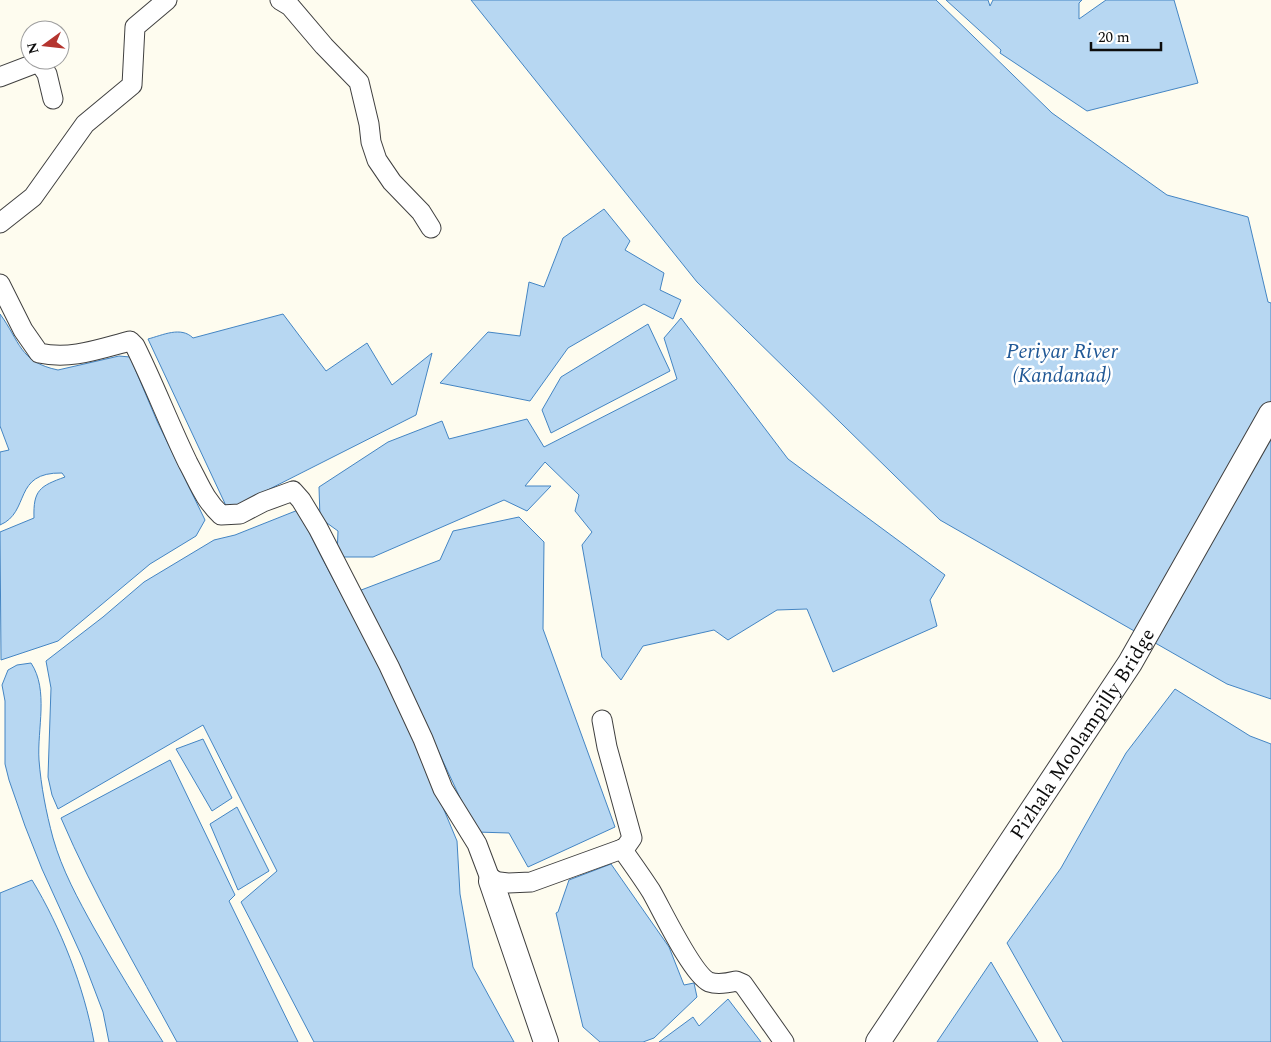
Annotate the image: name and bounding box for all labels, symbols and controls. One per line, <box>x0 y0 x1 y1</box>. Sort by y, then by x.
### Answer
north arrow <box>20 20 70 70</box>
scale bar <box>1091 20 1161 52</box>
text: 20 m <box>1098 26 1130 49</box>
text: N <box>21 40 45 56</box>
water label: Periyar River (Kandanad) <box>1006 336 1119 392</box>
street label: Pizhala Moolampilly Bridge <box>1003 623 1163 846</box>

